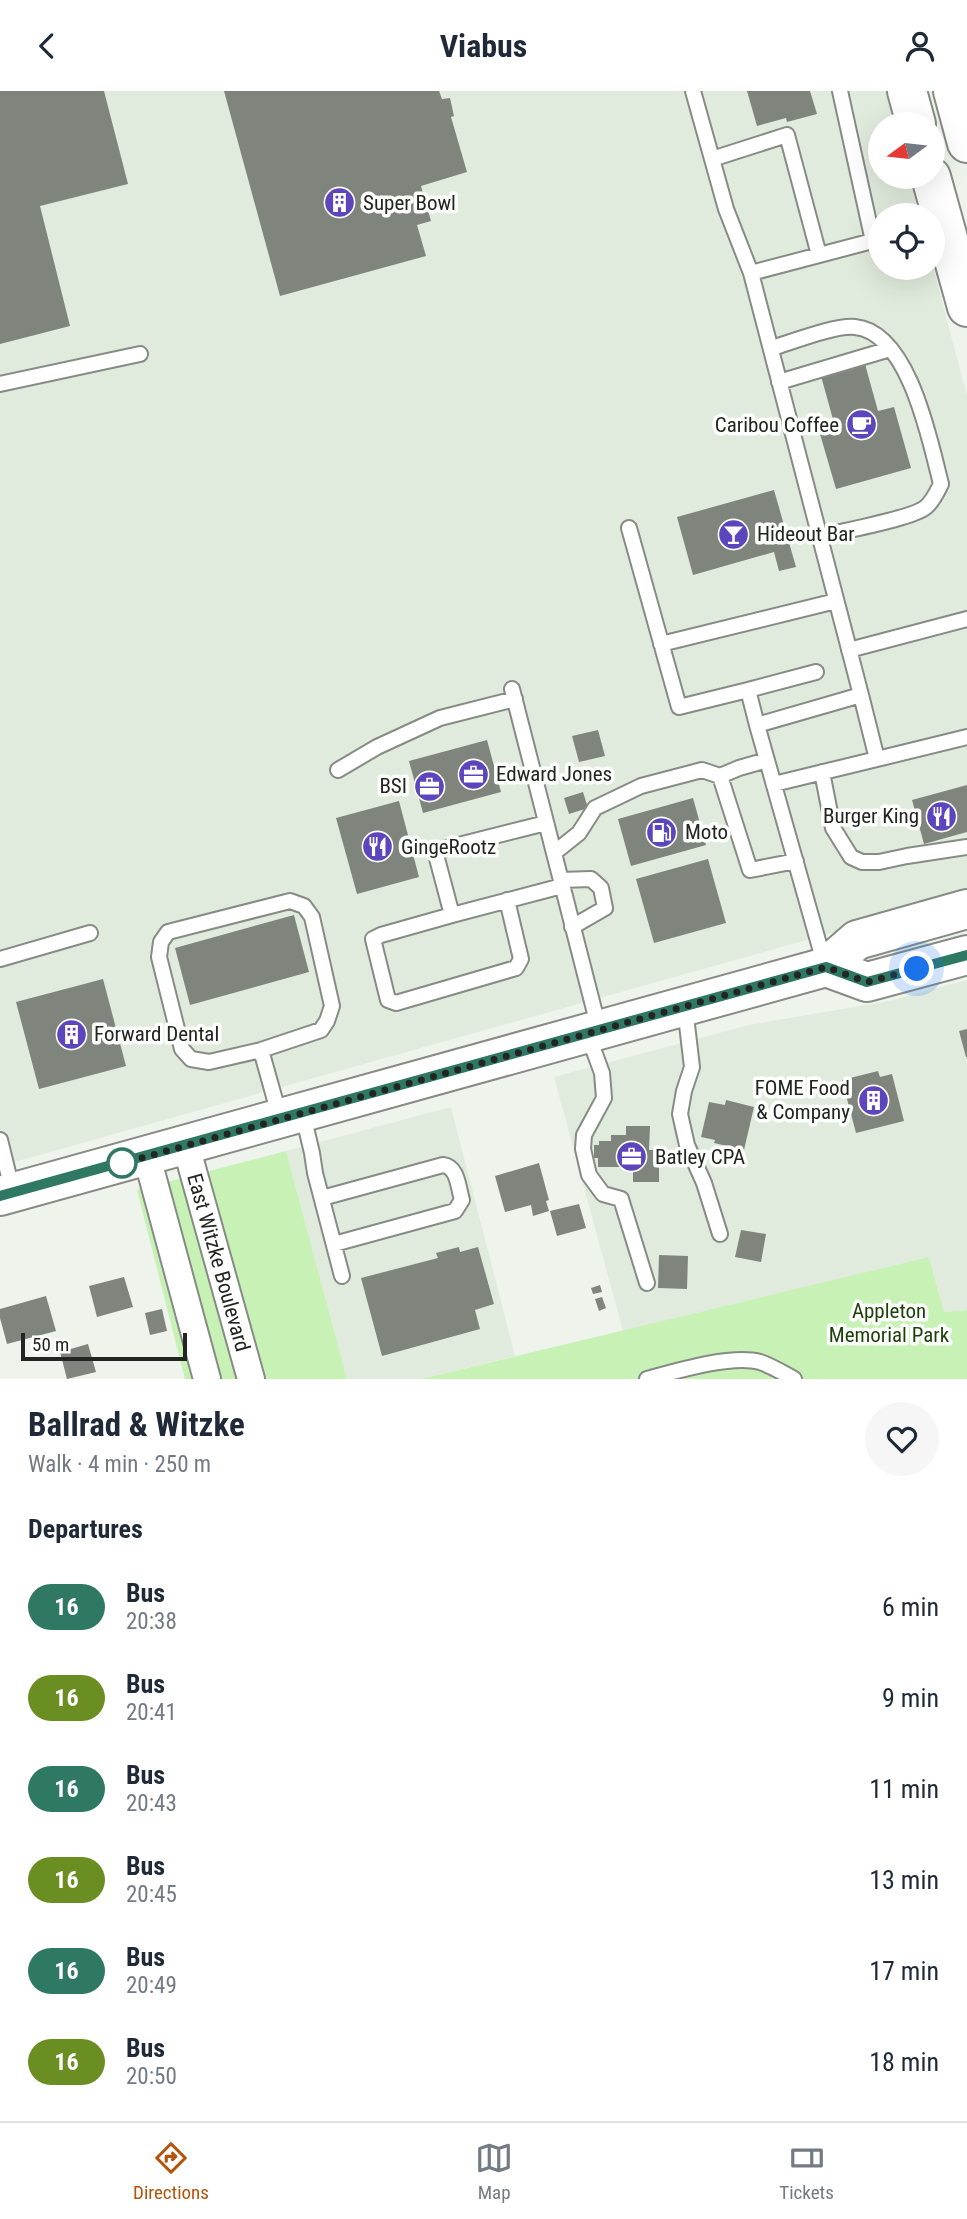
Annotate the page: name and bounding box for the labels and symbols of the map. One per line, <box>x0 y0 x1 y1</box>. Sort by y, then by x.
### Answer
north arrow <box>868 112 945 189</box>
building icon: Super Bowl <box>323 186 357 220</box>
place label: Super Bowl <box>363 191 456 215</box>
cafe icon: Caribou Coffee <box>845 408 879 442</box>
place label: Caribou Coffee <box>715 413 839 437</box>
bar icon: Hideout Bar <box>717 517 751 551</box>
place label: Hideout Bar <box>757 522 855 546</box>
office icon: Edward Jones <box>456 757 490 791</box>
place label: Edward Jones <box>496 762 612 786</box>
office icon: BSI <box>413 769 447 803</box>
place label: BSI <box>379 774 407 798</box>
restaurant icon: Burger King <box>925 799 959 833</box>
place label: Burger King <box>823 804 919 828</box>
fuel station icon: Moto <box>645 815 679 849</box>
place label: Moto <box>685 820 728 844</box>
restaurant icon: GingeRootz <box>361 830 395 864</box>
place label: GingeRootz <box>401 835 496 859</box>
your location <box>899 951 934 986</box>
building icon: Forward Dental <box>54 1017 88 1051</box>
place label: Forward Dental <box>94 1022 219 1046</box>
place label: FOME Food & Company <box>755 1076 850 1124</box>
building icon: FOME Food & Company <box>856 1083 890 1117</box>
office icon: Batley CPA <box>615 1140 649 1174</box>
place label: Batley CPA <box>655 1145 745 1169</box>
unlabelled marker <box>107 1148 137 1178</box>
street label: East Witzke Boulevard <box>182 1171 255 1354</box>
park label: Appleton Memorial Park <box>829 1299 950 1347</box>
scale bar <box>21 1330 187 1362</box>

